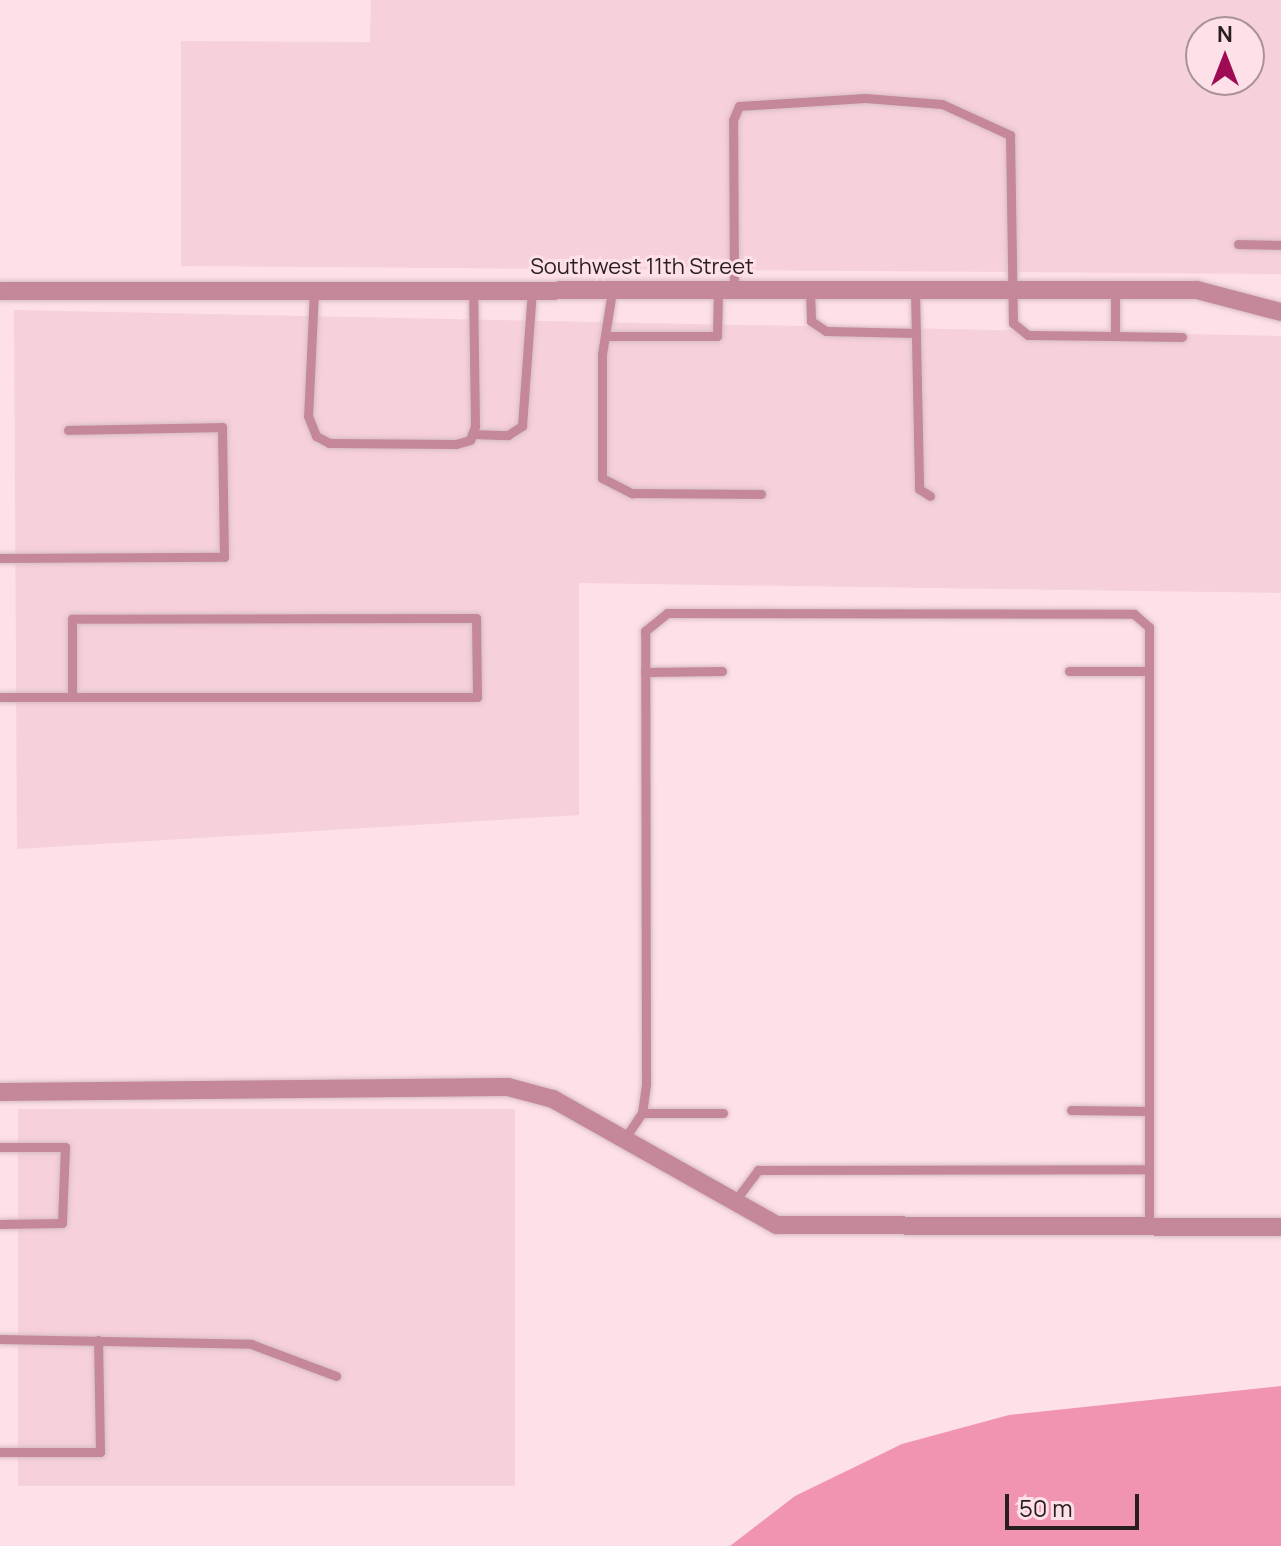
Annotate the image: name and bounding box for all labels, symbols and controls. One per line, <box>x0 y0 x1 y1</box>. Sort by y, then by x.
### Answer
north arrow <box>1185 16 1265 96</box>
text: N <box>1217 19 1233 49</box>
street label: Southwest 11th Street <box>530 254 754 280</box>
scale bar <box>1009 1478 1143 1528</box>
text: 50 m <box>1019 1491 1073 1524</box>

